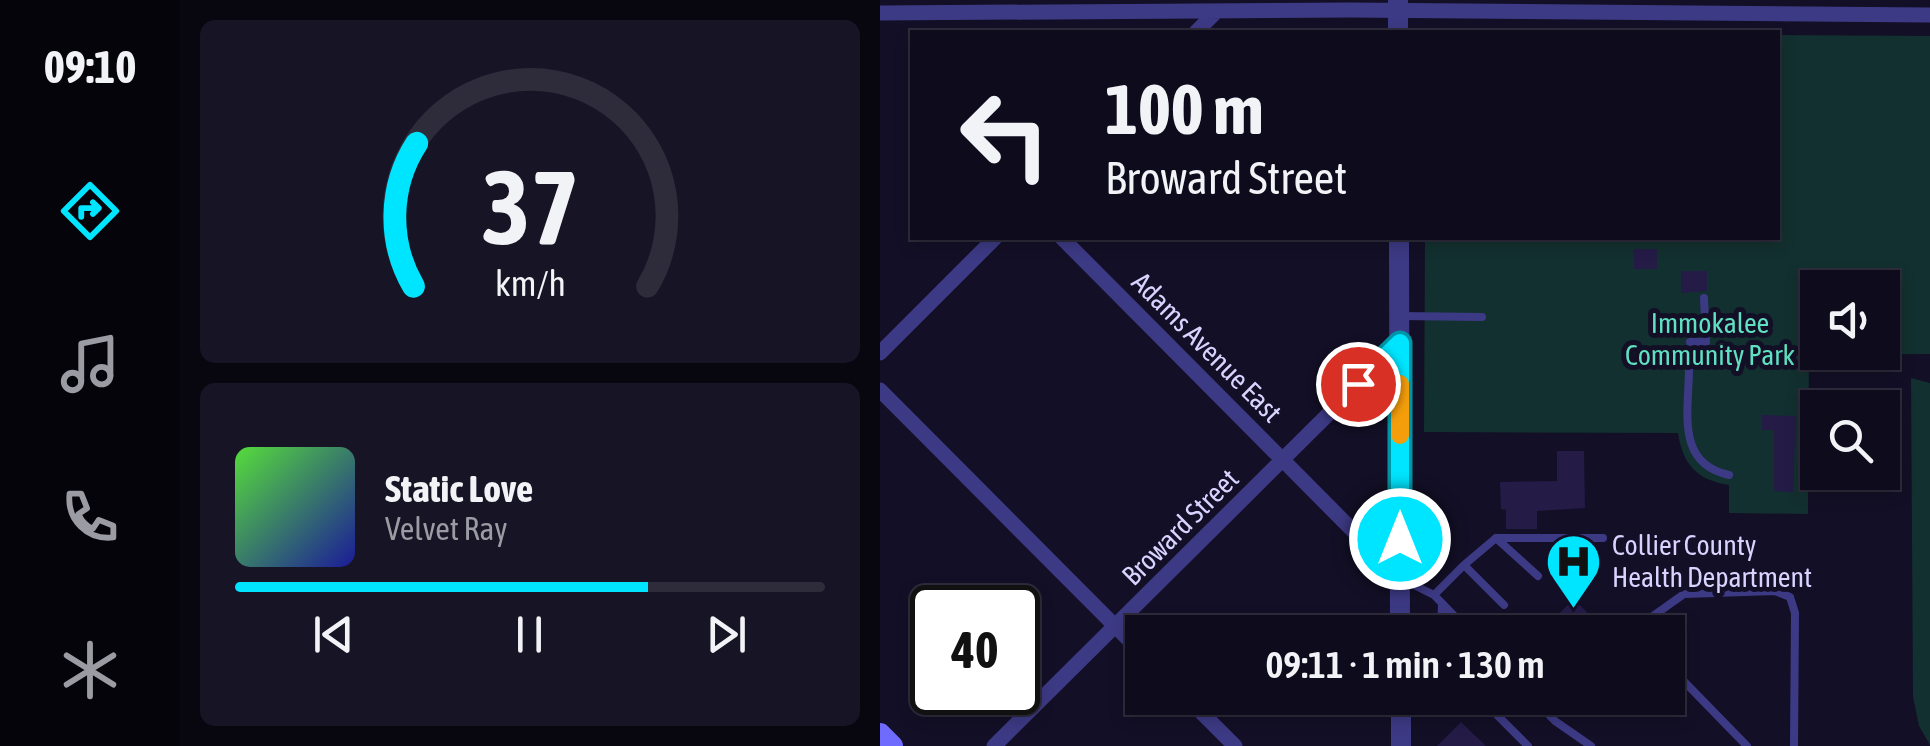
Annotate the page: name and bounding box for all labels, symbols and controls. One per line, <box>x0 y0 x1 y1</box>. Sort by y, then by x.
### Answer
text: 09:10 <box>44 41 136 93</box>
text: 100 m <box>1105 69 1264 149</box>
icon: left <box>940 70 1070 200</box>
text: 37 <box>481 147 579 266</box>
text: Broward Street <box>1105 152 1347 204</box>
icon: directions <box>55 176 125 246</box>
text: km/h <box>495 263 565 304</box>
street label: Adams Avenue East <box>1126 266 1288 428</box>
map controls <box>1800 270 1900 490</box>
button: sound <box>1800 270 1900 370</box>
park label: Immokalee Community Park <box>1625 307 1795 371</box>
icon: music <box>55 329 125 399</box>
pin <box>1316 342 1401 427</box>
icon: arrive <box>1331 357 1386 412</box>
button: search <box>1800 390 1900 490</box>
street label: Broward Street <box>1115 462 1245 592</box>
text: Static Love <box>385 467 533 510</box>
icon: phone <box>55 482 125 552</box>
position arrow <box>1348 487 1452 591</box>
text: Velvet Ray <box>385 510 507 547</box>
place label: Collier County Health Department <box>1612 529 1812 593</box>
hospital icon: Collier County Health Department <box>1543 531 1603 610</box>
speed limit sign: 40 <box>910 585 1040 715</box>
icon: previous <box>306 607 361 662</box>
icon: pause <box>502 607 557 662</box>
icon: next <box>699 607 754 662</box>
icon: climate <box>55 635 125 705</box>
text: 09:11 · 1 min · 130 m <box>1265 643 1545 686</box>

